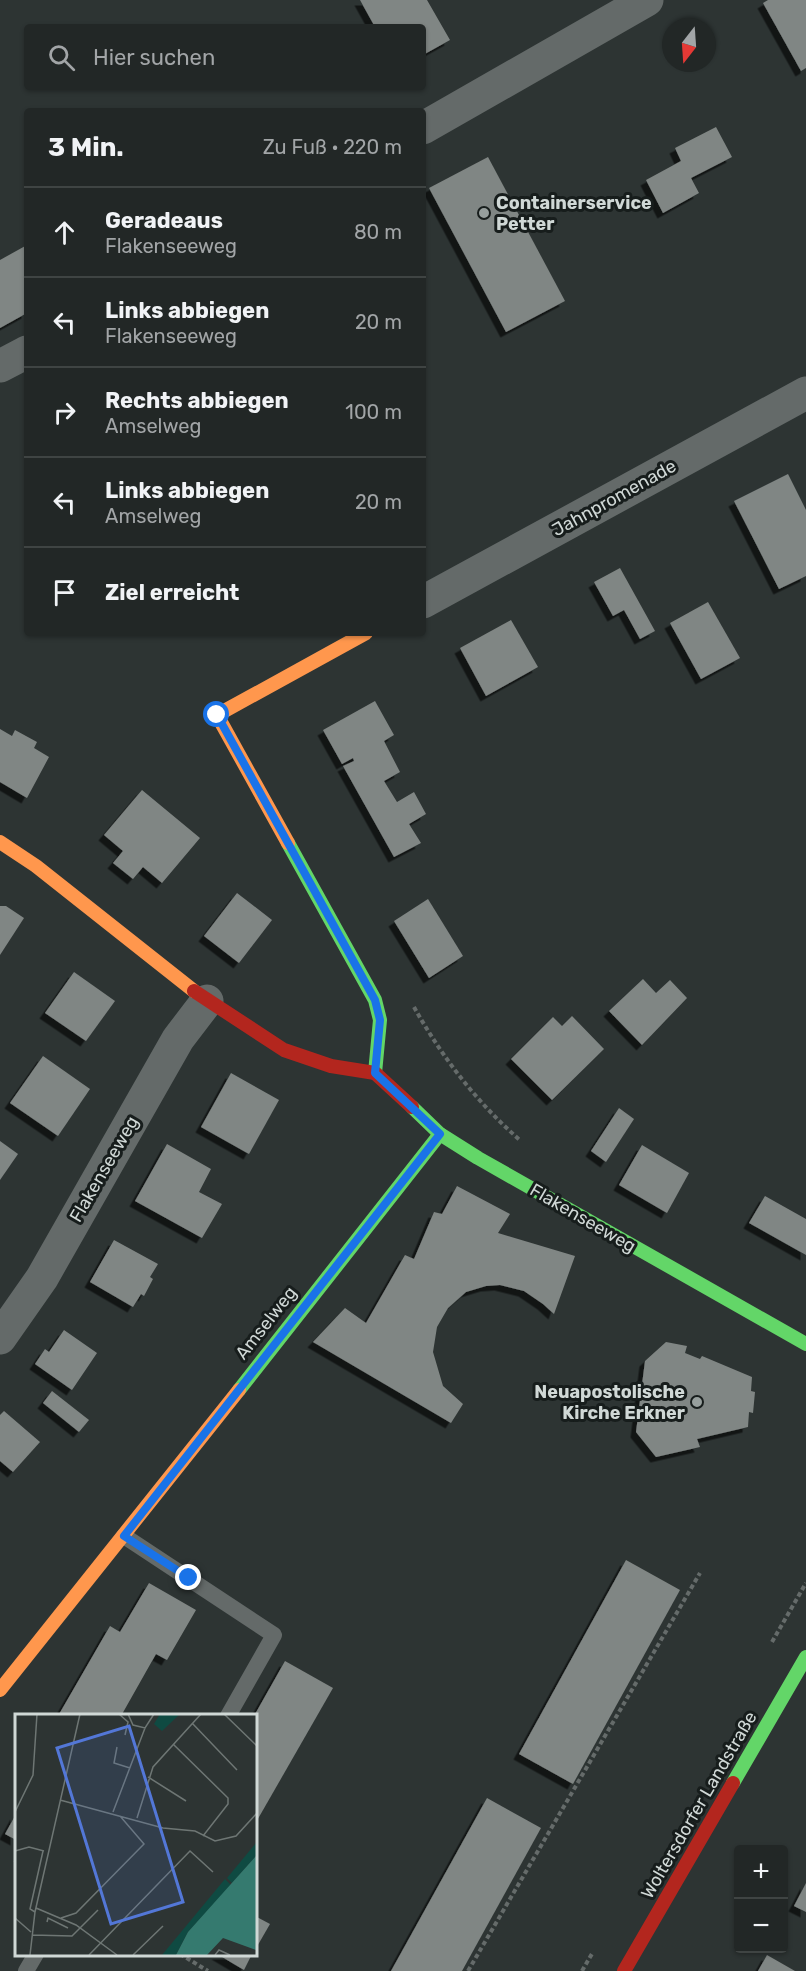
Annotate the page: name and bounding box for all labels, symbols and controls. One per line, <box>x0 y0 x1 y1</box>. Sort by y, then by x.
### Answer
north arrow <box>662 18 716 72</box>
search box <box>24 24 426 90</box>
icon: search <box>45 41 78 74</box>
text: Hier suchen <box>93 44 215 71</box>
text: 3 Min. <box>48 132 124 163</box>
text: Zu Fuß · 220 m <box>263 135 402 159</box>
place label: Containerservice Petter <box>496 192 652 235</box>
marker: Containerservice Petter <box>477 206 491 220</box>
text: Geradeaus <box>105 207 223 234</box>
icon: ahead <box>48 216 81 249</box>
text: 80 m <box>354 220 402 244</box>
text: Flakenseeweg <box>105 234 237 258</box>
text: Links abbiegen <box>105 297 269 324</box>
icon: left <box>48 306 81 339</box>
text: 20 m <box>355 310 402 334</box>
text: Flakenseeweg <box>105 324 237 348</box>
text: Rechts abbiegen <box>105 387 289 414</box>
icon: right <box>48 396 81 429</box>
text: 100 m <box>345 400 402 424</box>
text: Amselweg <box>105 414 201 438</box>
street label: Jahnpromenade <box>548 455 680 541</box>
text: Links abbiegen <box>105 477 269 504</box>
icon: left <box>48 486 81 519</box>
text: 20 m <box>355 490 402 514</box>
text: Amselweg <box>105 504 201 528</box>
icon: arrive <box>48 576 81 609</box>
text: Ziel erreicht <box>105 579 239 606</box>
route start <box>203 701 229 727</box>
street label: Flakenseeweg <box>65 1112 143 1226</box>
street label: Flakenseeweg <box>526 1179 640 1257</box>
street label: Amselweg <box>231 1282 301 1364</box>
place label: Neuapostolische Kirche Erkner <box>534 1381 685 1424</box>
marker: Neuapostolische Kirche Erkner <box>690 1395 704 1409</box>
route end <box>175 1564 201 1590</box>
street label: Woltersdorfer Landstraße <box>636 1707 762 1903</box>
inset map <box>15 1714 256 1956</box>
map controls <box>734 1845 788 1953</box>
button: + <box>734 1845 788 1899</box>
button: − <box>734 1899 788 1953</box>

